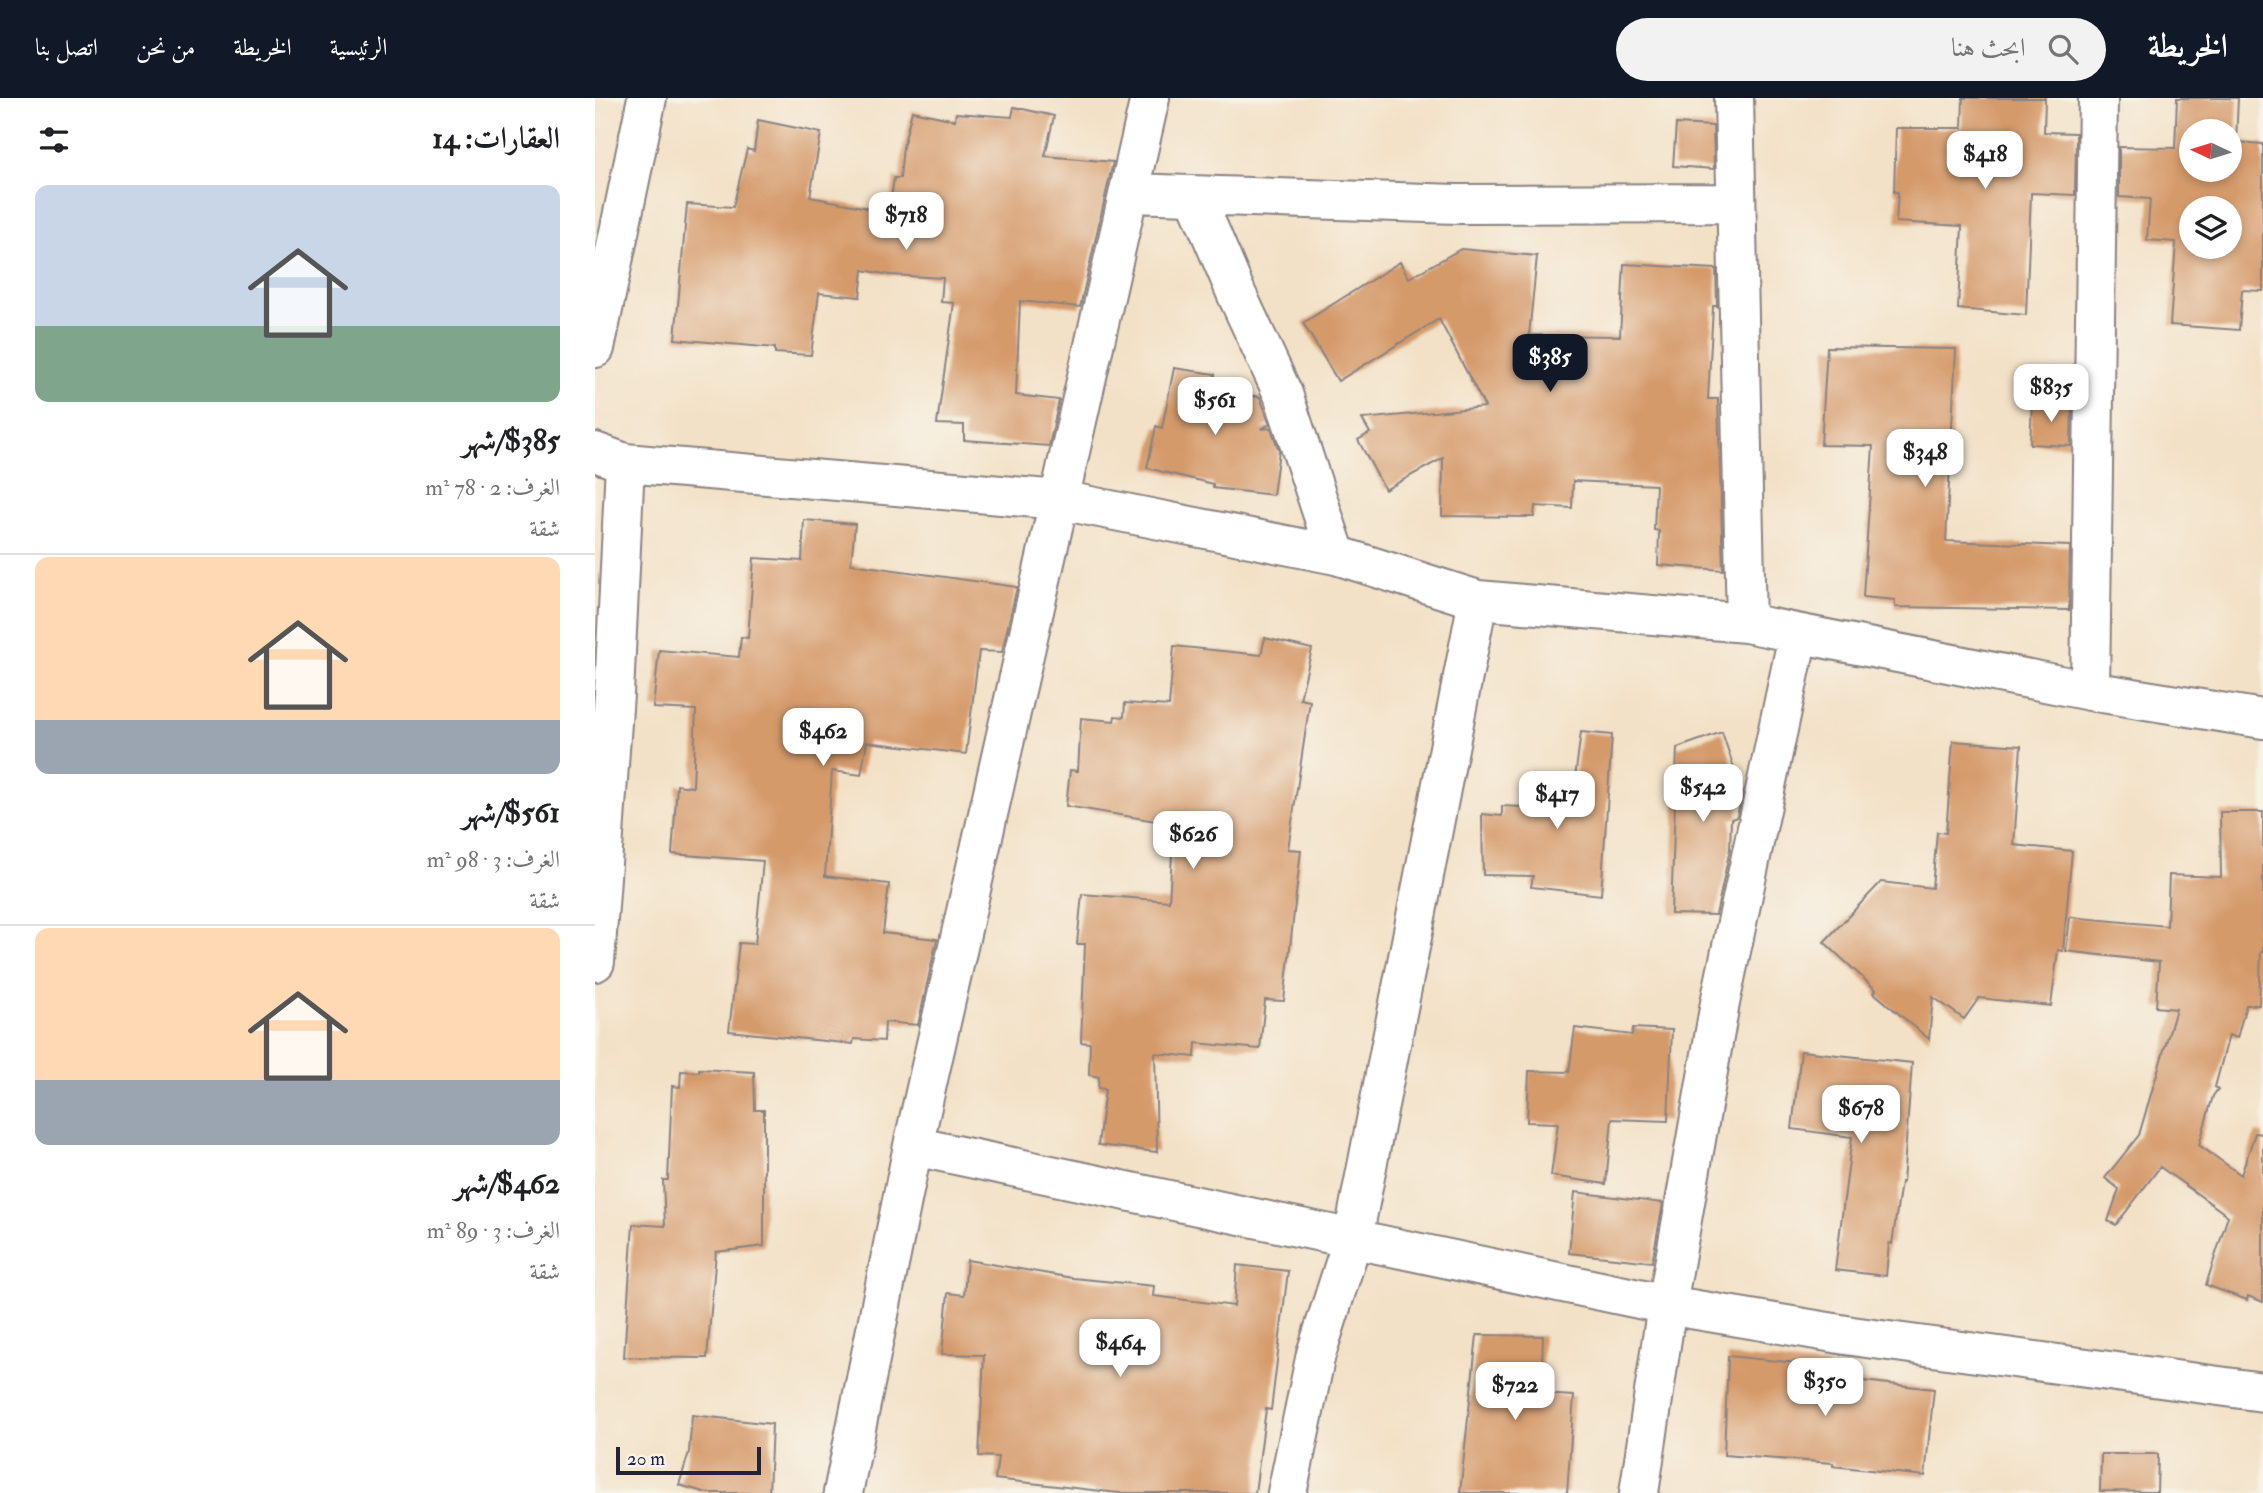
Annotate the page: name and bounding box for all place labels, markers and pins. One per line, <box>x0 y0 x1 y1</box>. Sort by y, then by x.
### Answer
pin: $418 <box>1944 132 2026 191</box>
pin: $718 <box>865 192 947 252</box>
pin: $385 <box>1509 334 1591 394</box>
pin: $835 <box>2010 364 2092 424</box>
pin: $561 <box>1174 378 1256 437</box>
pin: $348 <box>1884 430 1966 489</box>
pin: $462 <box>782 708 864 768</box>
pin: $542 <box>1662 764 1744 824</box>
pin: $417 <box>1516 772 1598 831</box>
pin: $626 <box>1152 812 1234 871</box>
pin: $678 <box>1820 1086 1902 1145</box>
pin: $464 <box>1079 1320 1161 1379</box>
pin: $350 <box>1784 1358 1866 1418</box>
pin: $722 <box>1474 1362 1556 1422</box>

